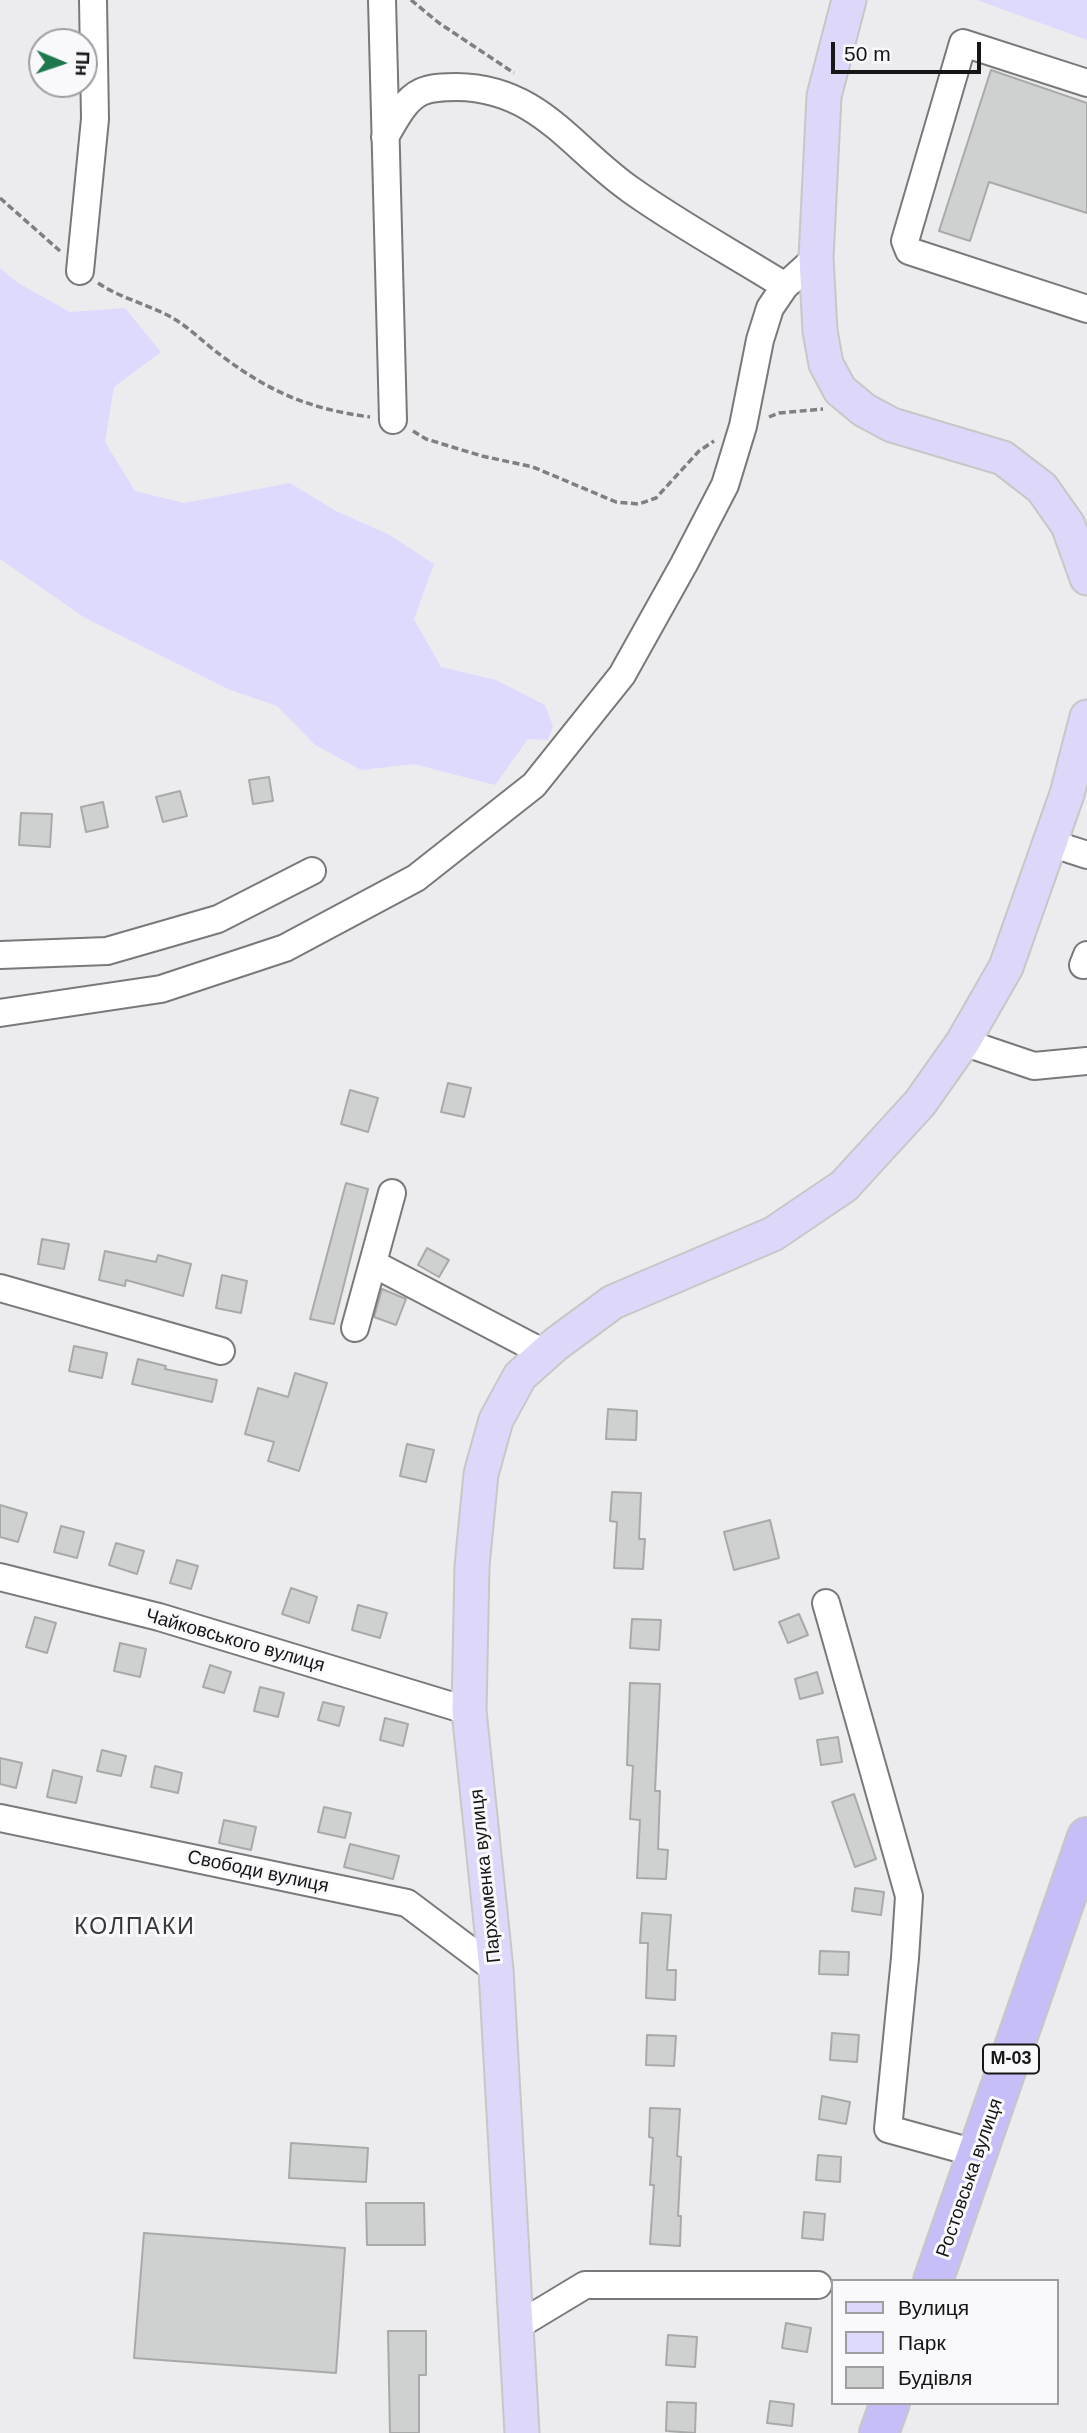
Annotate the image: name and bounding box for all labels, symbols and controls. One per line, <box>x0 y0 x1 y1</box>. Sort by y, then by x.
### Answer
north arrow <box>28 28 98 98</box>
scale bar <box>835 28 986 72</box>
text: 50 m <box>844 42 891 65</box>
text: Пн <box>72 51 93 77</box>
street label: Чайковського вулиця <box>143 1605 327 1677</box>
street label: Пархоменка вулиця <box>466 1788 506 1964</box>
street label: Свободи вулиця <box>185 1846 331 1898</box>
district label: КОЛПАКИ <box>75 1914 195 1942</box>
road number: М-03 <box>983 2045 1039 2074</box>
street label: Ростовська вулиця <box>932 2096 1008 2260</box>
legend <box>832 2279 1059 2405</box>
text: Вулиця <box>898 2296 969 2319</box>
text: Парк <box>898 2331 946 2354</box>
text: Будівля <box>898 2366 972 2389</box>

